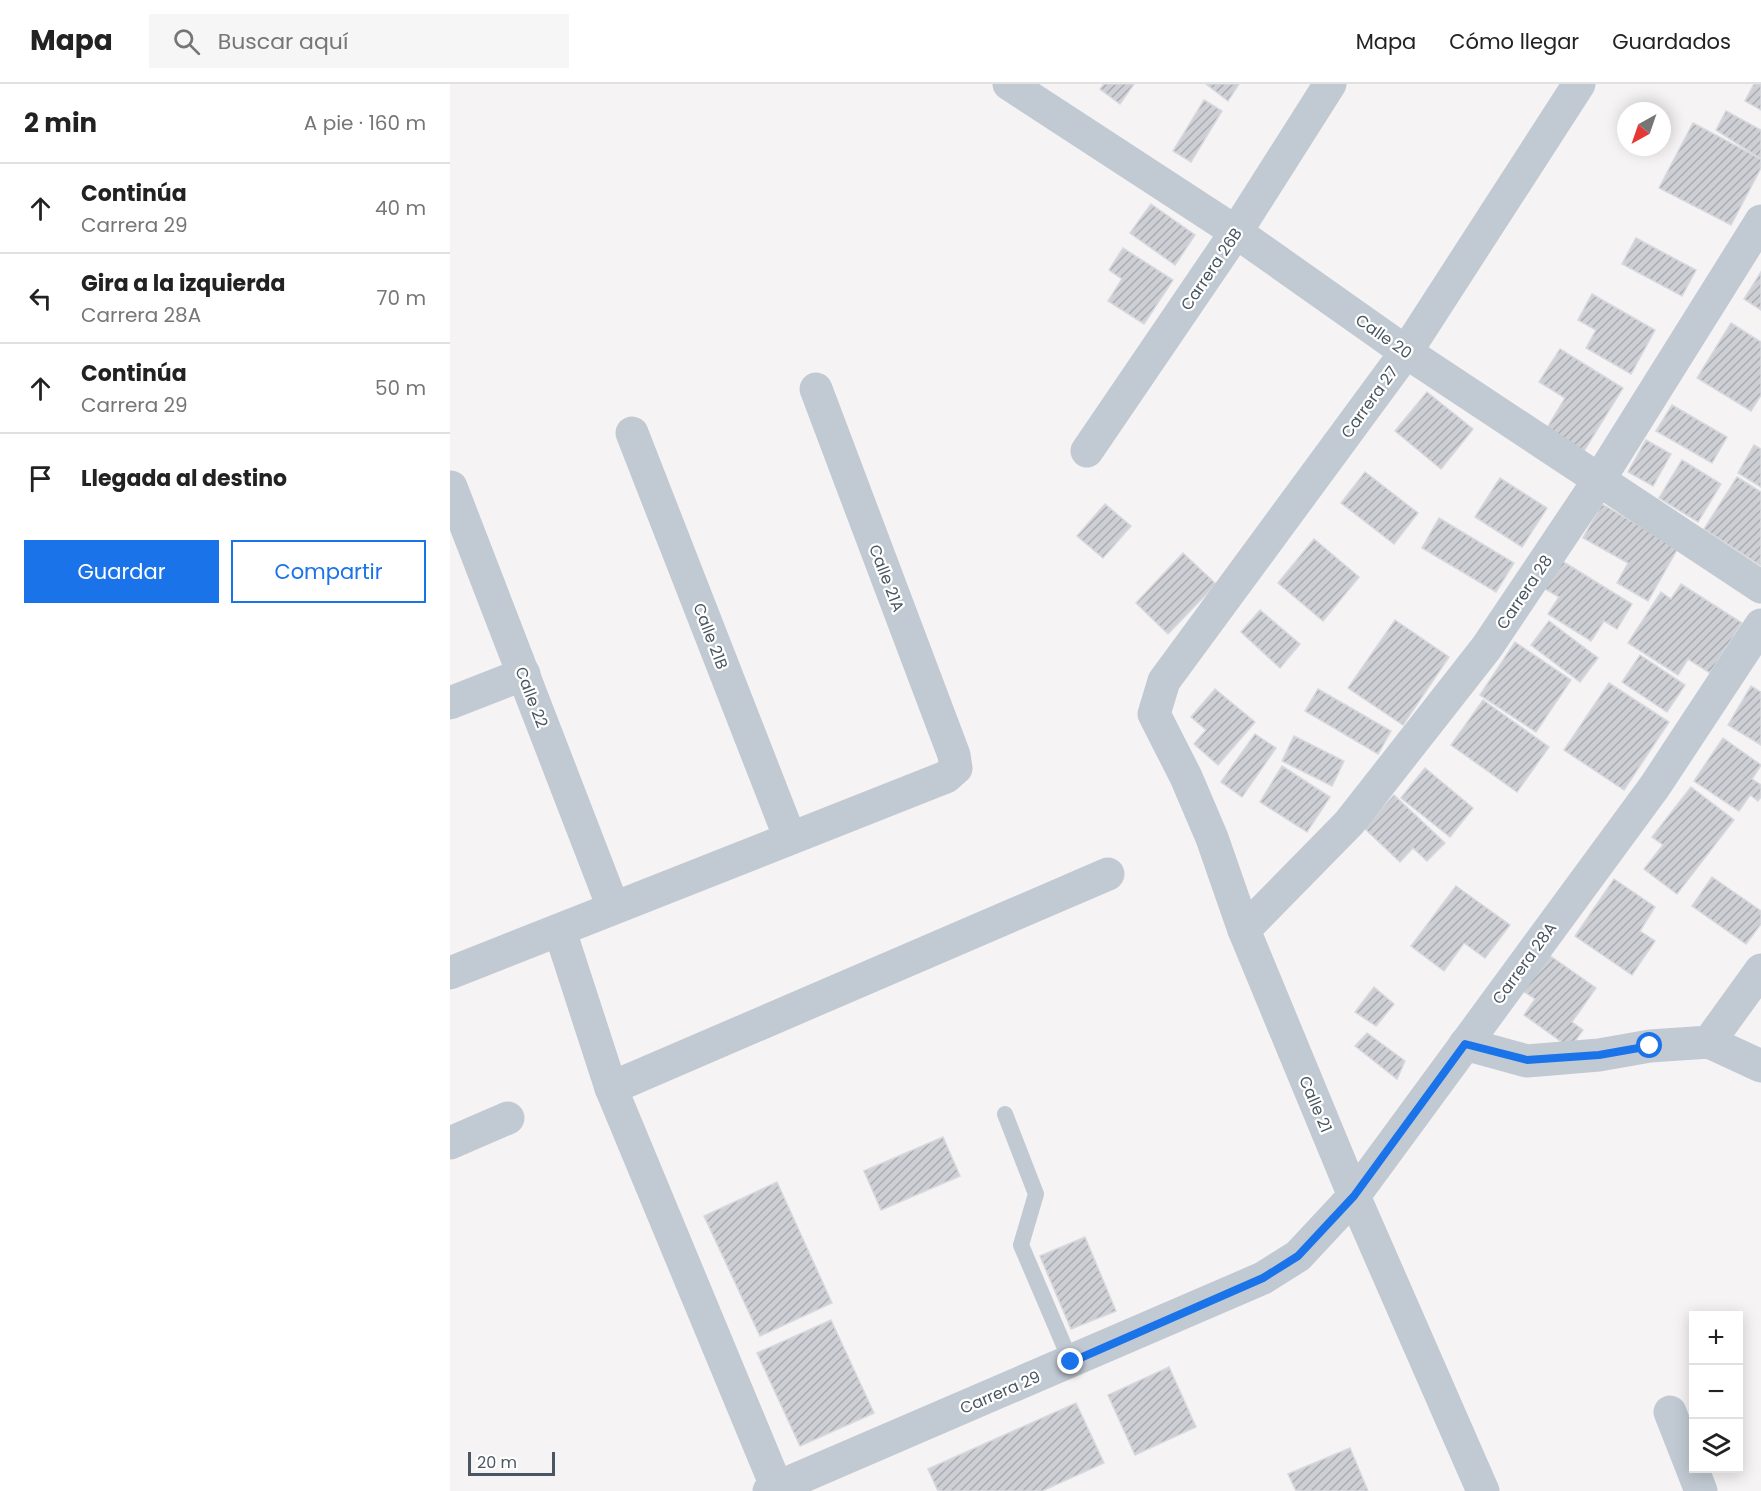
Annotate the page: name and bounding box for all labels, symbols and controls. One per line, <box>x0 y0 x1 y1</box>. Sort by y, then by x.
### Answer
search box <box>149 14 569 68</box>
text: Mapa <box>30 21 113 60</box>
icon: search <box>170 25 203 58</box>
text: Buscar aquí <box>218 26 348 57</box>
text: Mapa <box>1356 27 1416 56</box>
text: Cómo llegar <box>1449 27 1579 56</box>
text: Guardados <box>1612 27 1731 56</box>
north arrow <box>1617 102 1671 156</box>
text: 2 min <box>24 105 97 141</box>
text: A pie · 160 m <box>304 109 426 137</box>
text: Continúa <box>81 178 187 209</box>
icon: ahead <box>24 192 57 225</box>
text: 40 m <box>375 194 426 222</box>
text: Carrera 29 <box>81 211 188 239</box>
street label: Carrera 26B <box>1175 223 1248 315</box>
text: Gira a la izquierda <box>81 268 285 299</box>
icon: left <box>24 282 57 315</box>
text: 70 m <box>377 284 426 312</box>
text: Carrera 28A <box>81 301 201 329</box>
street label: Calle 20 <box>1351 308 1417 364</box>
text: Continúa <box>81 358 187 389</box>
street label: Carrera 27 <box>1335 361 1404 443</box>
icon: ahead <box>24 372 57 405</box>
text: 50 m <box>375 374 426 402</box>
text: Carrera 29 <box>81 391 188 419</box>
icon: arrive <box>24 462 57 495</box>
text: Llegada al destino <box>81 463 287 494</box>
button: Guardar <box>24 540 219 603</box>
button: Compartir <box>231 540 426 603</box>
street label: Calle 21A <box>863 541 910 615</box>
street label: Carrera 28 <box>1491 550 1558 634</box>
street label: Calle 21B <box>687 600 734 673</box>
street label: Calle 22 <box>509 663 554 731</box>
street label: Carrera 28A <box>1487 917 1562 1009</box>
route start <box>1636 1032 1662 1058</box>
street label: Calle 21 <box>1293 1072 1338 1136</box>
map controls <box>1689 1311 1743 1473</box>
button: + <box>1689 1311 1743 1365</box>
route end <box>1057 1348 1083 1374</box>
street label: Carrera 29 <box>956 1365 1044 1420</box>
button: − <box>1689 1365 1743 1419</box>
button: layers <box>1689 1419 1743 1473</box>
scale bar <box>468 1449 555 1476</box>
text: 20 m <box>477 1451 517 1474</box>

